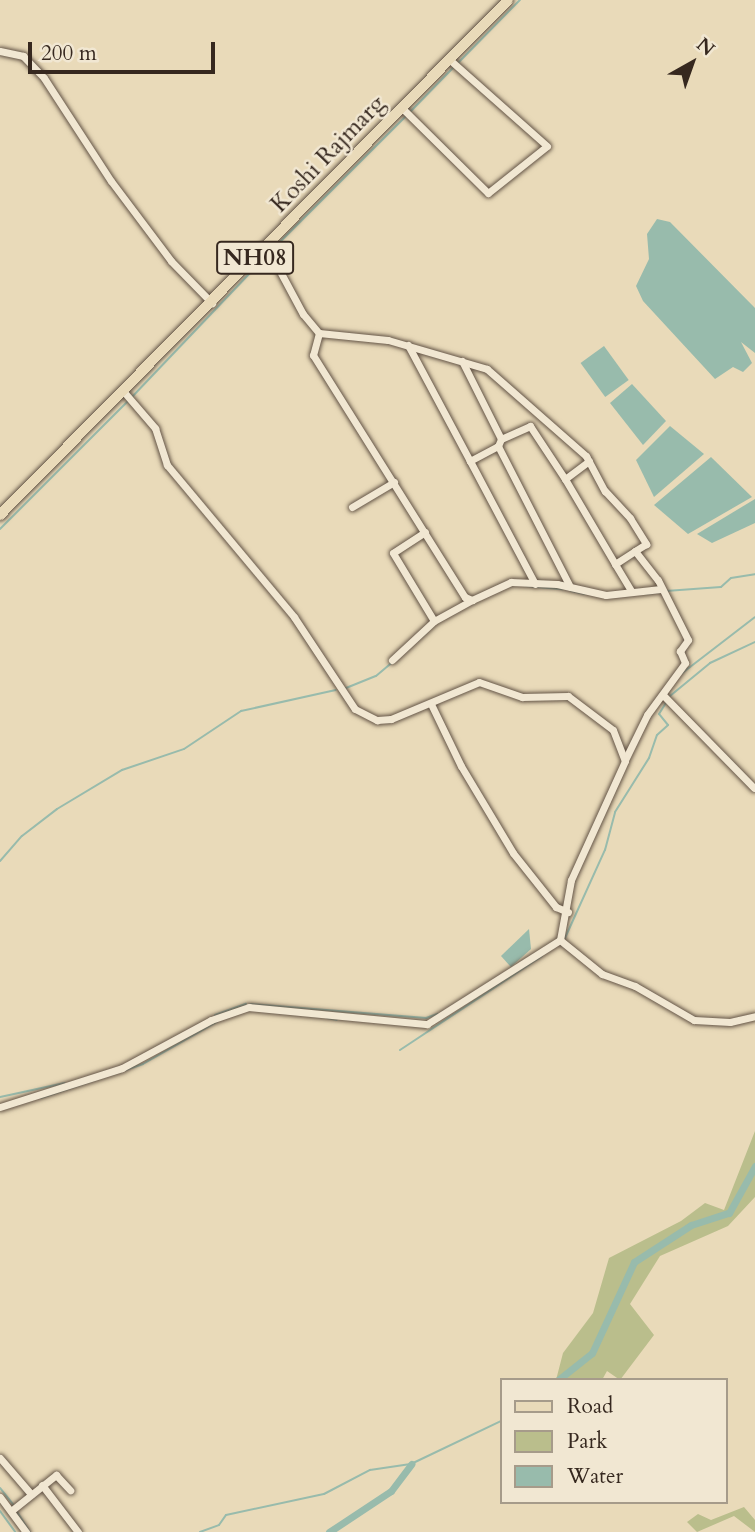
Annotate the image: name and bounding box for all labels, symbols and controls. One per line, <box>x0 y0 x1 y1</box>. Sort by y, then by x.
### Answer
scale bar <box>32 28 219 72</box>
north arrow <box>657 28 727 98</box>
text: N <box>691 32 720 62</box>
text: 200 m <box>41 39 97 68</box>
street label: Koshi Rajmarg <box>265 89 391 219</box>
road number: NH08 <box>215 238 295 278</box>
legend <box>500 1378 727 1504</box>
text: Road <box>567 1392 613 1421</box>
text: Park <box>567 1427 607 1456</box>
text: Water <box>567 1462 623 1491</box>

